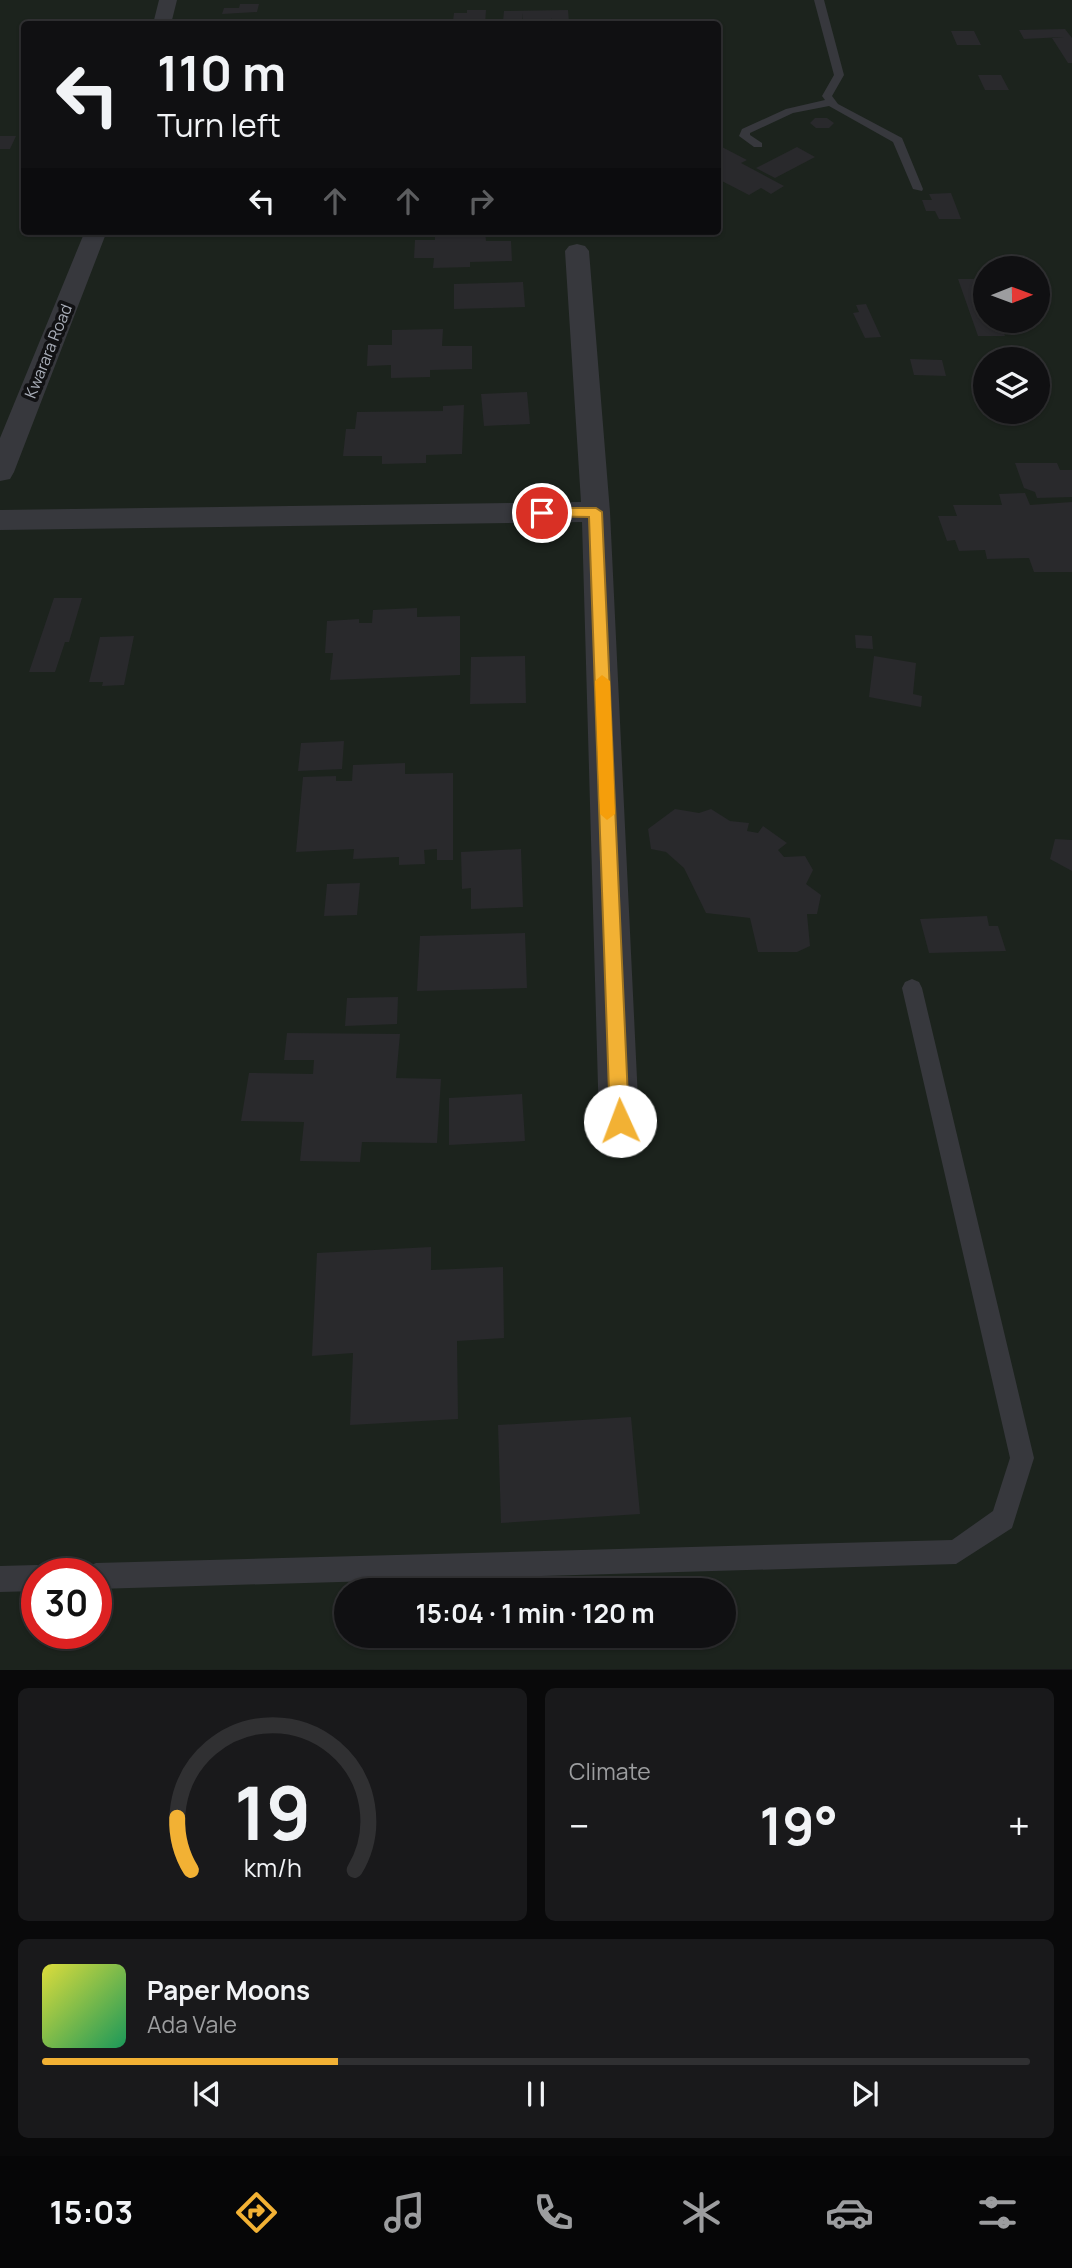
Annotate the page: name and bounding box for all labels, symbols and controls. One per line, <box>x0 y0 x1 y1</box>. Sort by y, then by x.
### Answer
text: 110 m <box>157 39 286 106</box>
icon: left <box>42 49 133 140</box>
text: Turn left <box>157 103 281 147</box>
icon: left <box>243 182 281 220</box>
icon: ahead <box>316 182 354 220</box>
icon: ahead <box>389 182 427 220</box>
icon: right <box>462 182 500 220</box>
north arrow <box>973 256 1050 332</box>
map controls <box>973 256 1050 424</box>
street label: Kwarara Road <box>19 301 77 401</box>
button: layers <box>973 347 1050 424</box>
pin <box>512 483 572 543</box>
icon: arrive <box>523 494 561 532</box>
position arrow <box>583 1084 657 1158</box>
speed limit sign: 30 <box>21 1558 112 1649</box>
text: 15:04 · 1 min · 120 m <box>415 1595 655 1631</box>
text: Climate <box>569 1755 651 1787</box>
text: 19 <box>234 1763 311 1863</box>
text: 19° <box>760 1790 838 1861</box>
text: − <box>569 1799 590 1851</box>
text: + <box>1008 1799 1030 1851</box>
text: km/h <box>243 1850 302 1885</box>
text: Paper Moons <box>147 1972 310 2008</box>
text: Ada Vale <box>147 2008 237 2040</box>
icon: previous <box>188 2075 226 2113</box>
icon: pause <box>517 2075 555 2113</box>
icon: next <box>846 2075 884 2113</box>
icon: directions <box>232 2188 281 2237</box>
icon: music <box>380 2188 429 2237</box>
icon: phone <box>529 2188 578 2237</box>
icon: climate <box>677 2188 726 2237</box>
icon: car <box>825 2188 874 2237</box>
icon: filters <box>973 2188 1022 2237</box>
text: 15:03 <box>50 2190 133 2234</box>

